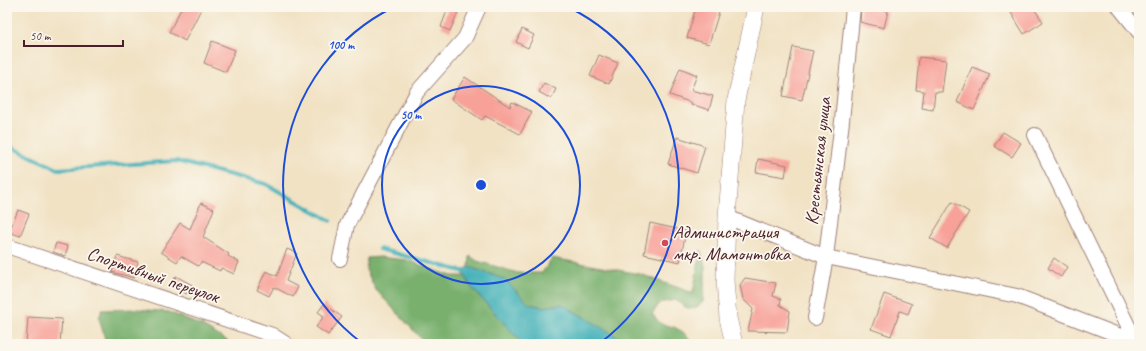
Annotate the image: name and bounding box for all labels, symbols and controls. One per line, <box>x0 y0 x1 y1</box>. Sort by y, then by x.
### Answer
scale bar <box>24 22 123 48</box>
text: 50 m <box>30 28 52 44</box>
text: 100 m <box>328 37 355 53</box>
street label: Крестьянская улица <box>799 94 837 226</box>
text: 50 m <box>401 107 422 123</box>
centre of rings <box>474 178 488 192</box>
place label: Администрация мкр. Мамонтовка <box>673 220 792 266</box>
marker: Администрация мкр. Мамонтовка <box>660 238 670 248</box>
street label: Спортивный переулок <box>84 241 224 309</box>

